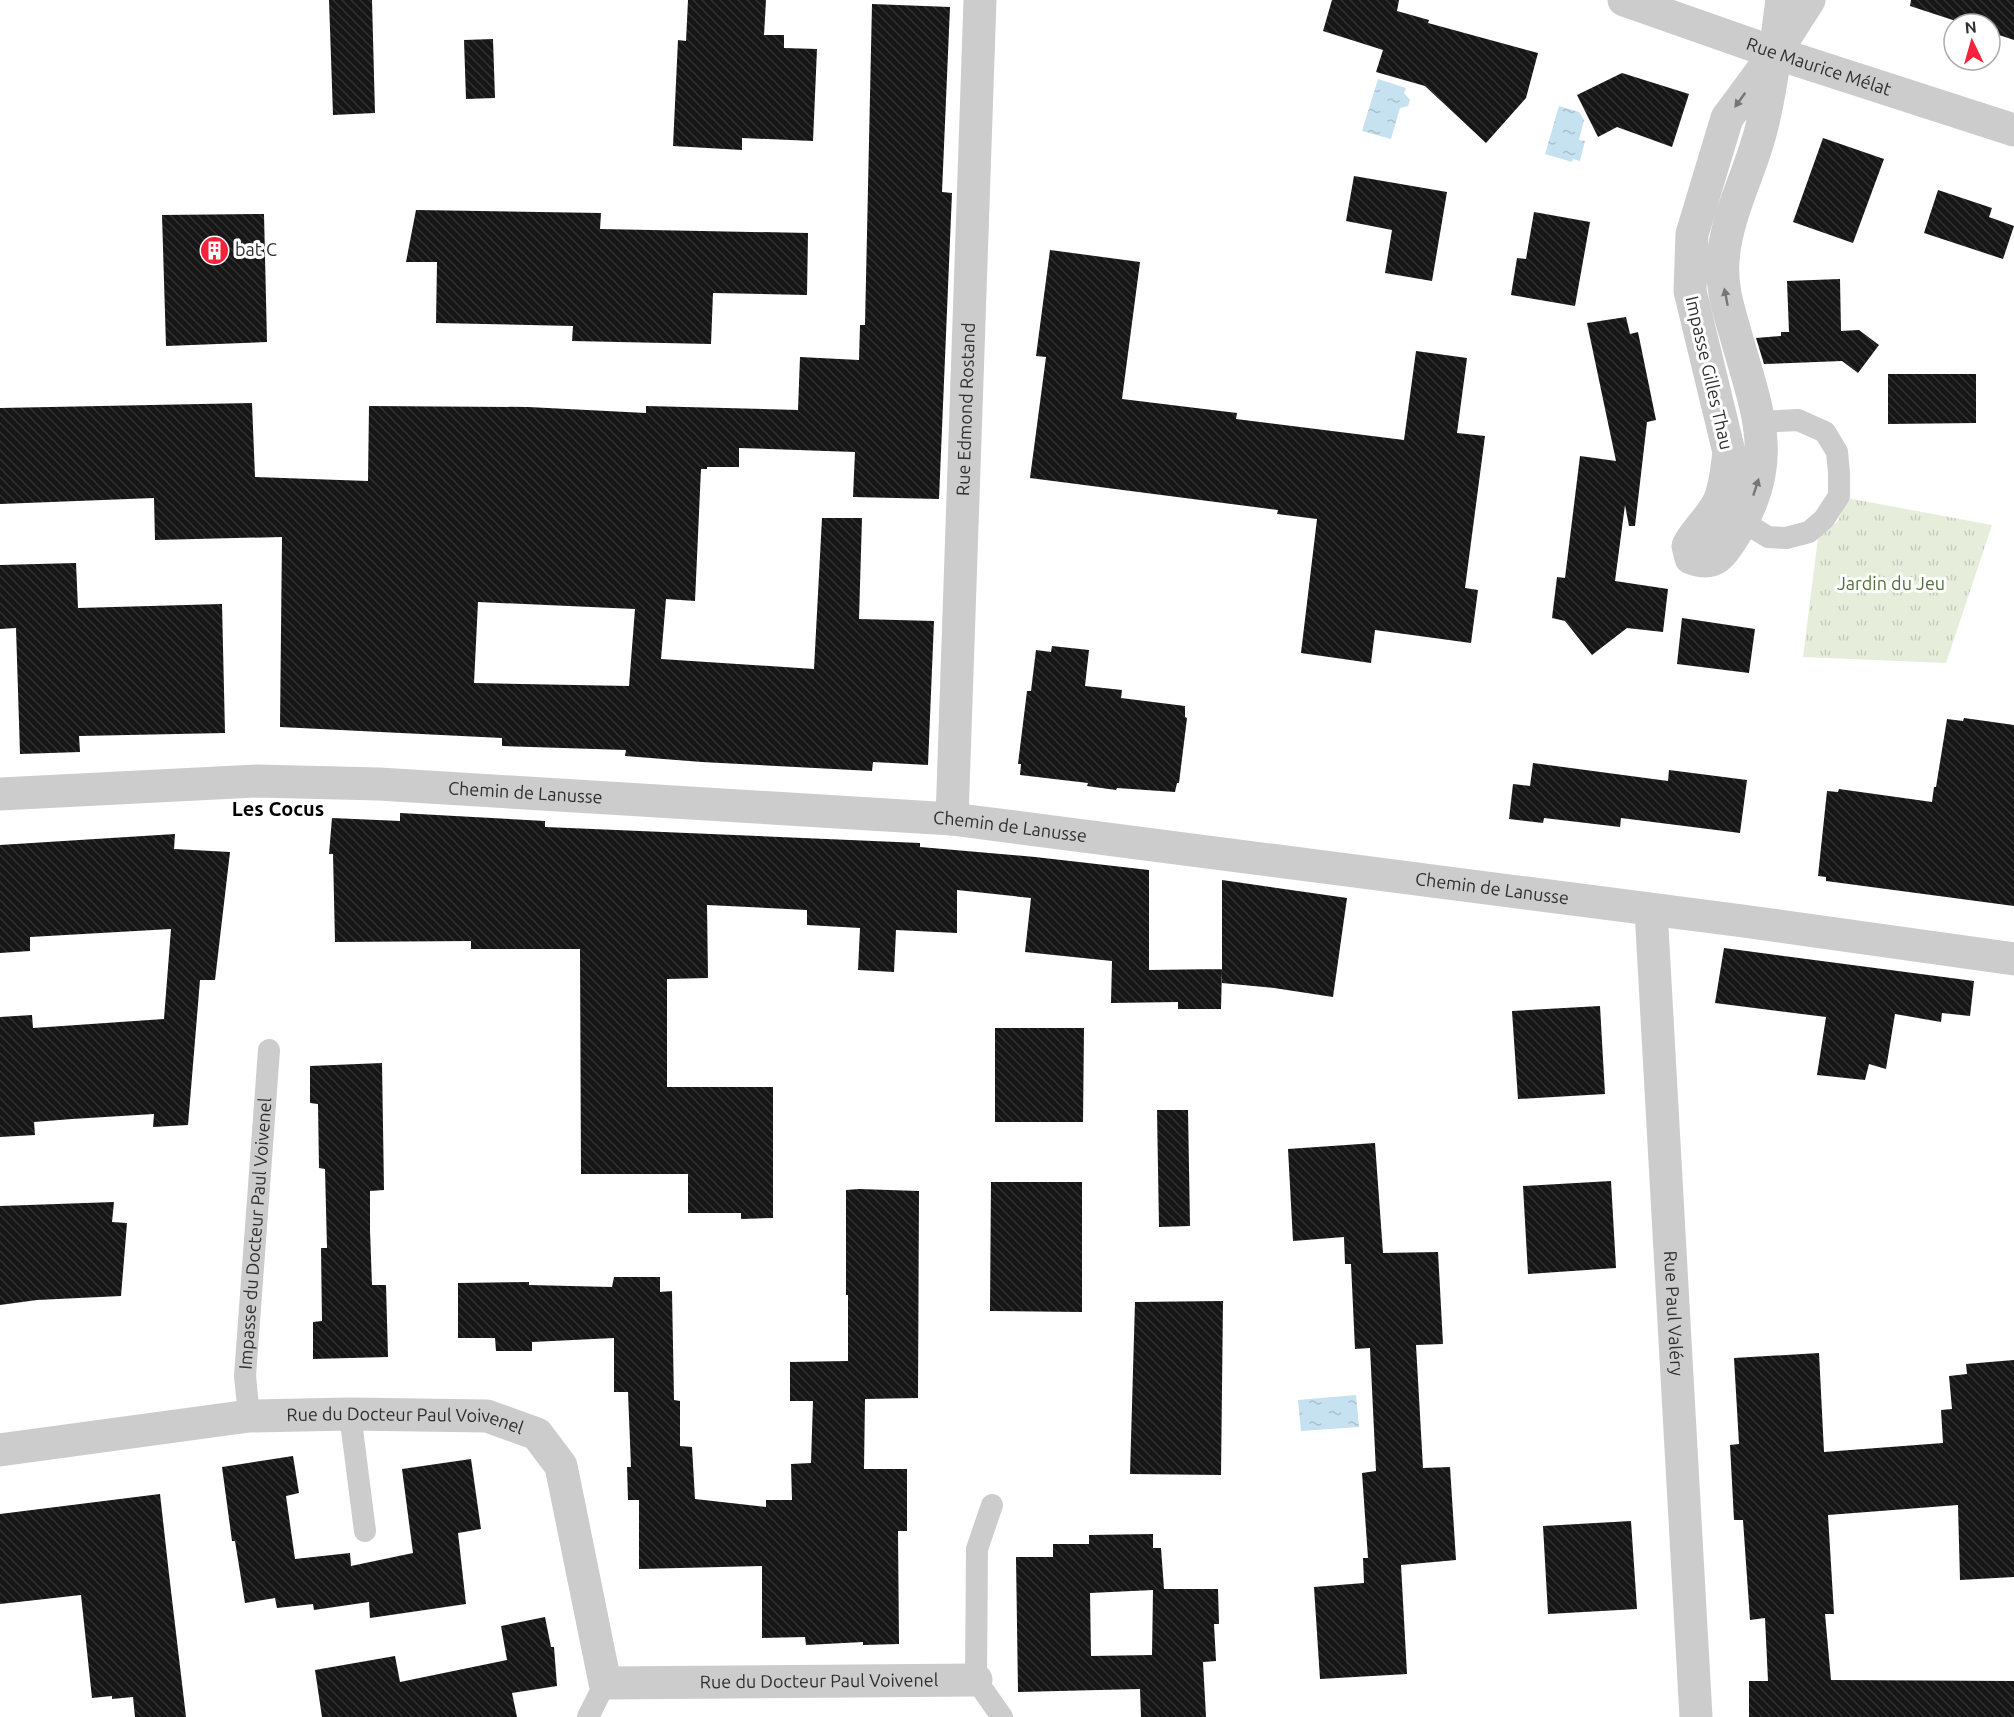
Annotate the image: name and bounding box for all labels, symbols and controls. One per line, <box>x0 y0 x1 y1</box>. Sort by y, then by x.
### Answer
north arrow <box>1942 12 2002 72</box>
text: N <box>1964 18 1977 37</box>
street label: Rue Maurice Mélat <box>1744 33 1894 99</box>
one-way arrow <box>1735 92 1747 107</box>
building icon: bat C <box>198 234 230 266</box>
place label: bat C <box>235 239 277 259</box>
one-way arrow <box>1721 288 1730 307</box>
street label: Impasse Gilles Thau <box>1683 294 1737 452</box>
street label: Rue Edmond Rostand <box>952 322 978 496</box>
one-way arrow <box>1752 478 1761 496</box>
park label: Jardin du Jeu <box>1837 573 1945 593</box>
street label: Chemin de Lanusse <box>448 777 603 807</box>
district label: Les Cocus <box>232 797 324 820</box>
street label: Chemin de Lanusse <box>933 807 1088 845</box>
street label: Chemin de Lanusse <box>1414 868 1570 907</box>
street label: Impasse du Docteur Paul Voivenel <box>235 1097 274 1370</box>
street label: Rue Paul Valéry <box>1661 1250 1688 1377</box>
street label: Rue du Docteur Paul Voivenel <box>286 1403 527 1437</box>
street label: Rue du Docteur Paul Voivenel <box>700 1669 939 1691</box>

